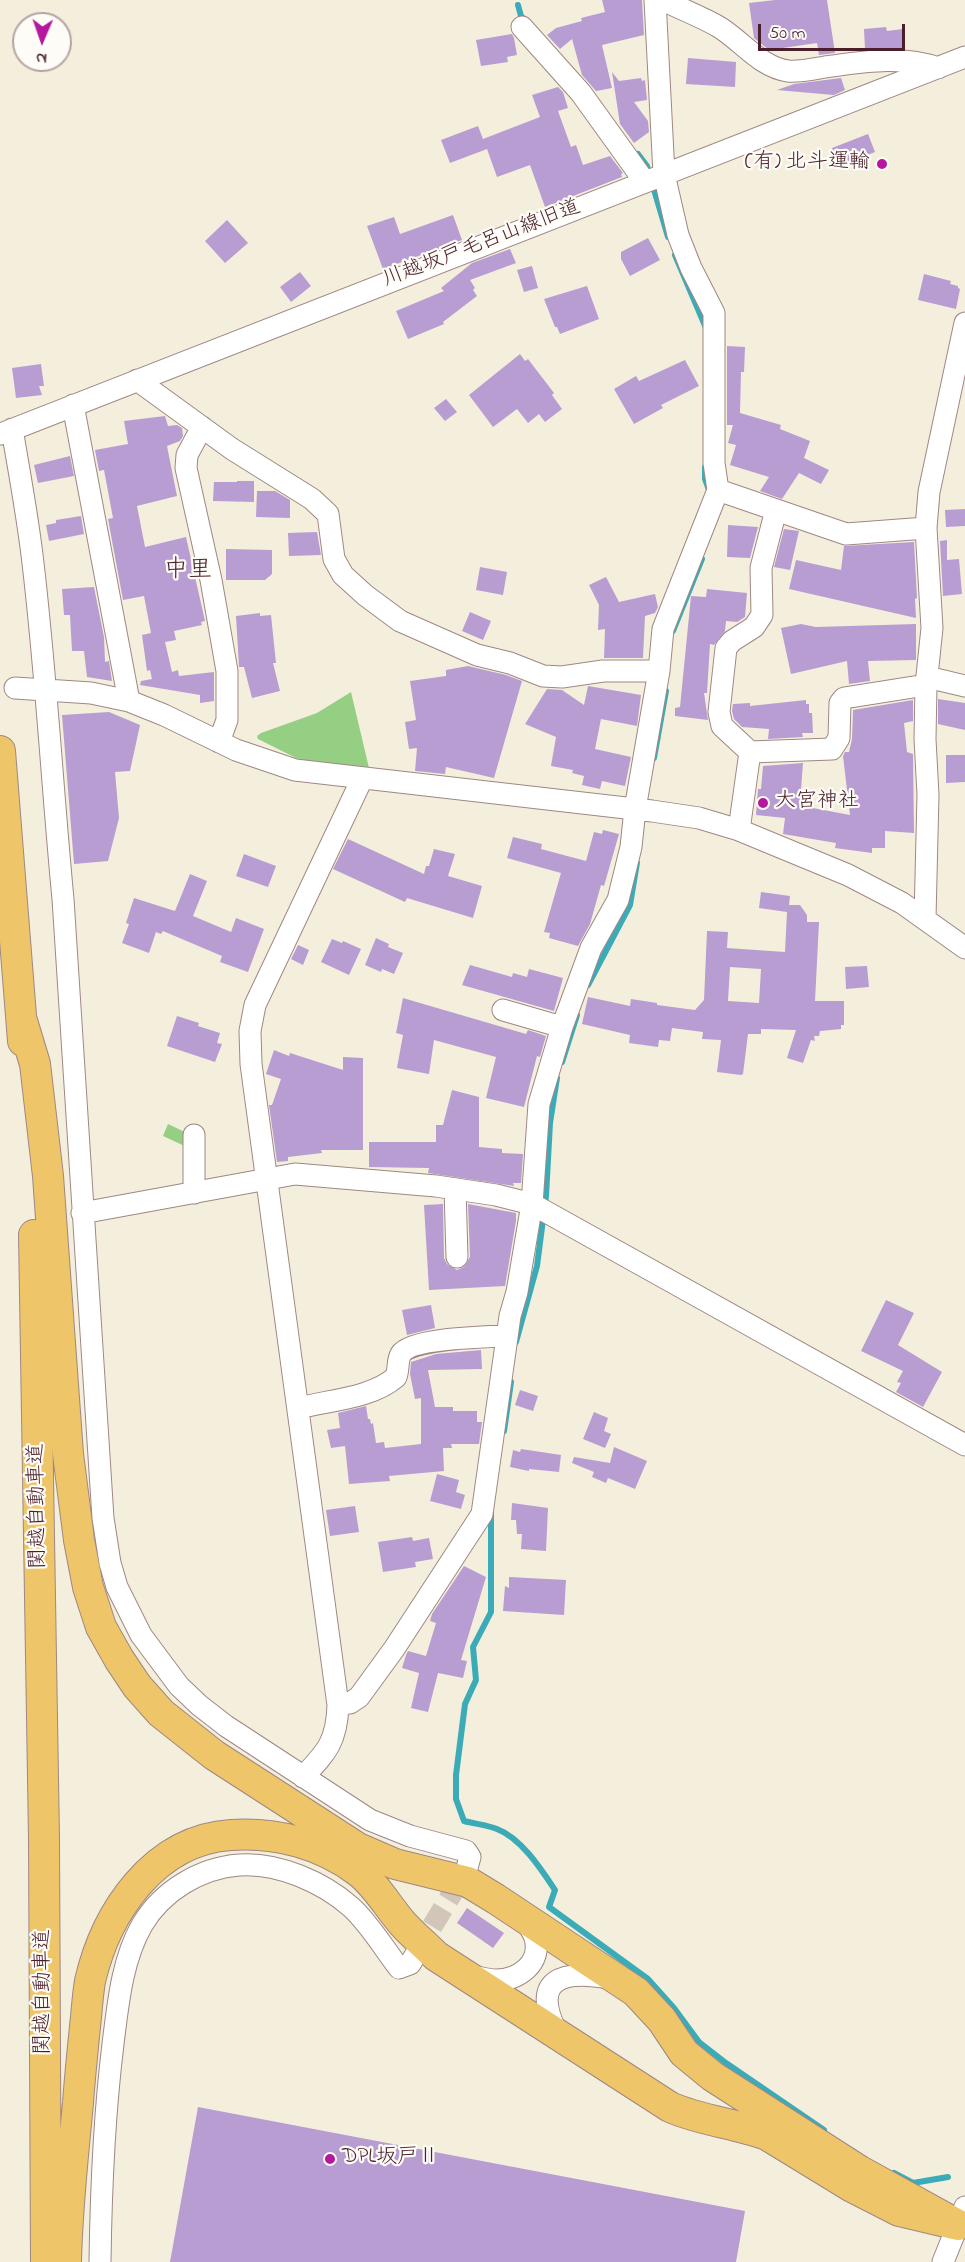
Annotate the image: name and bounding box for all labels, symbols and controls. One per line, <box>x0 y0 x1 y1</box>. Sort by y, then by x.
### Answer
north arrow <box>12 12 72 72</box>
scale bar <box>761 12 908 50</box>
text: 50 m <box>769 21 806 47</box>
text: N <box>36 46 47 70</box>
place label: (有) 北斗運輸 <box>745 151 870 177</box>
marker: (有) 北斗運輸 <box>875 157 889 171</box>
street label: 川越坂戸毛呂山線旧道 <box>379 196 585 294</box>
district label: 中里 <box>164 558 212 586</box>
place label: 大宮神社 <box>775 790 859 816</box>
marker: 大宮神社 <box>756 796 770 810</box>
street label: 関越自動車道 <box>25 1443 53 1569</box>
street label: 関越自動車道 <box>32 1929 58 2055</box>
place label: DPL坂戸Ⅱ <box>342 2146 439 2172</box>
marker: DPL坂戸Ⅱ <box>323 2152 337 2166</box>

